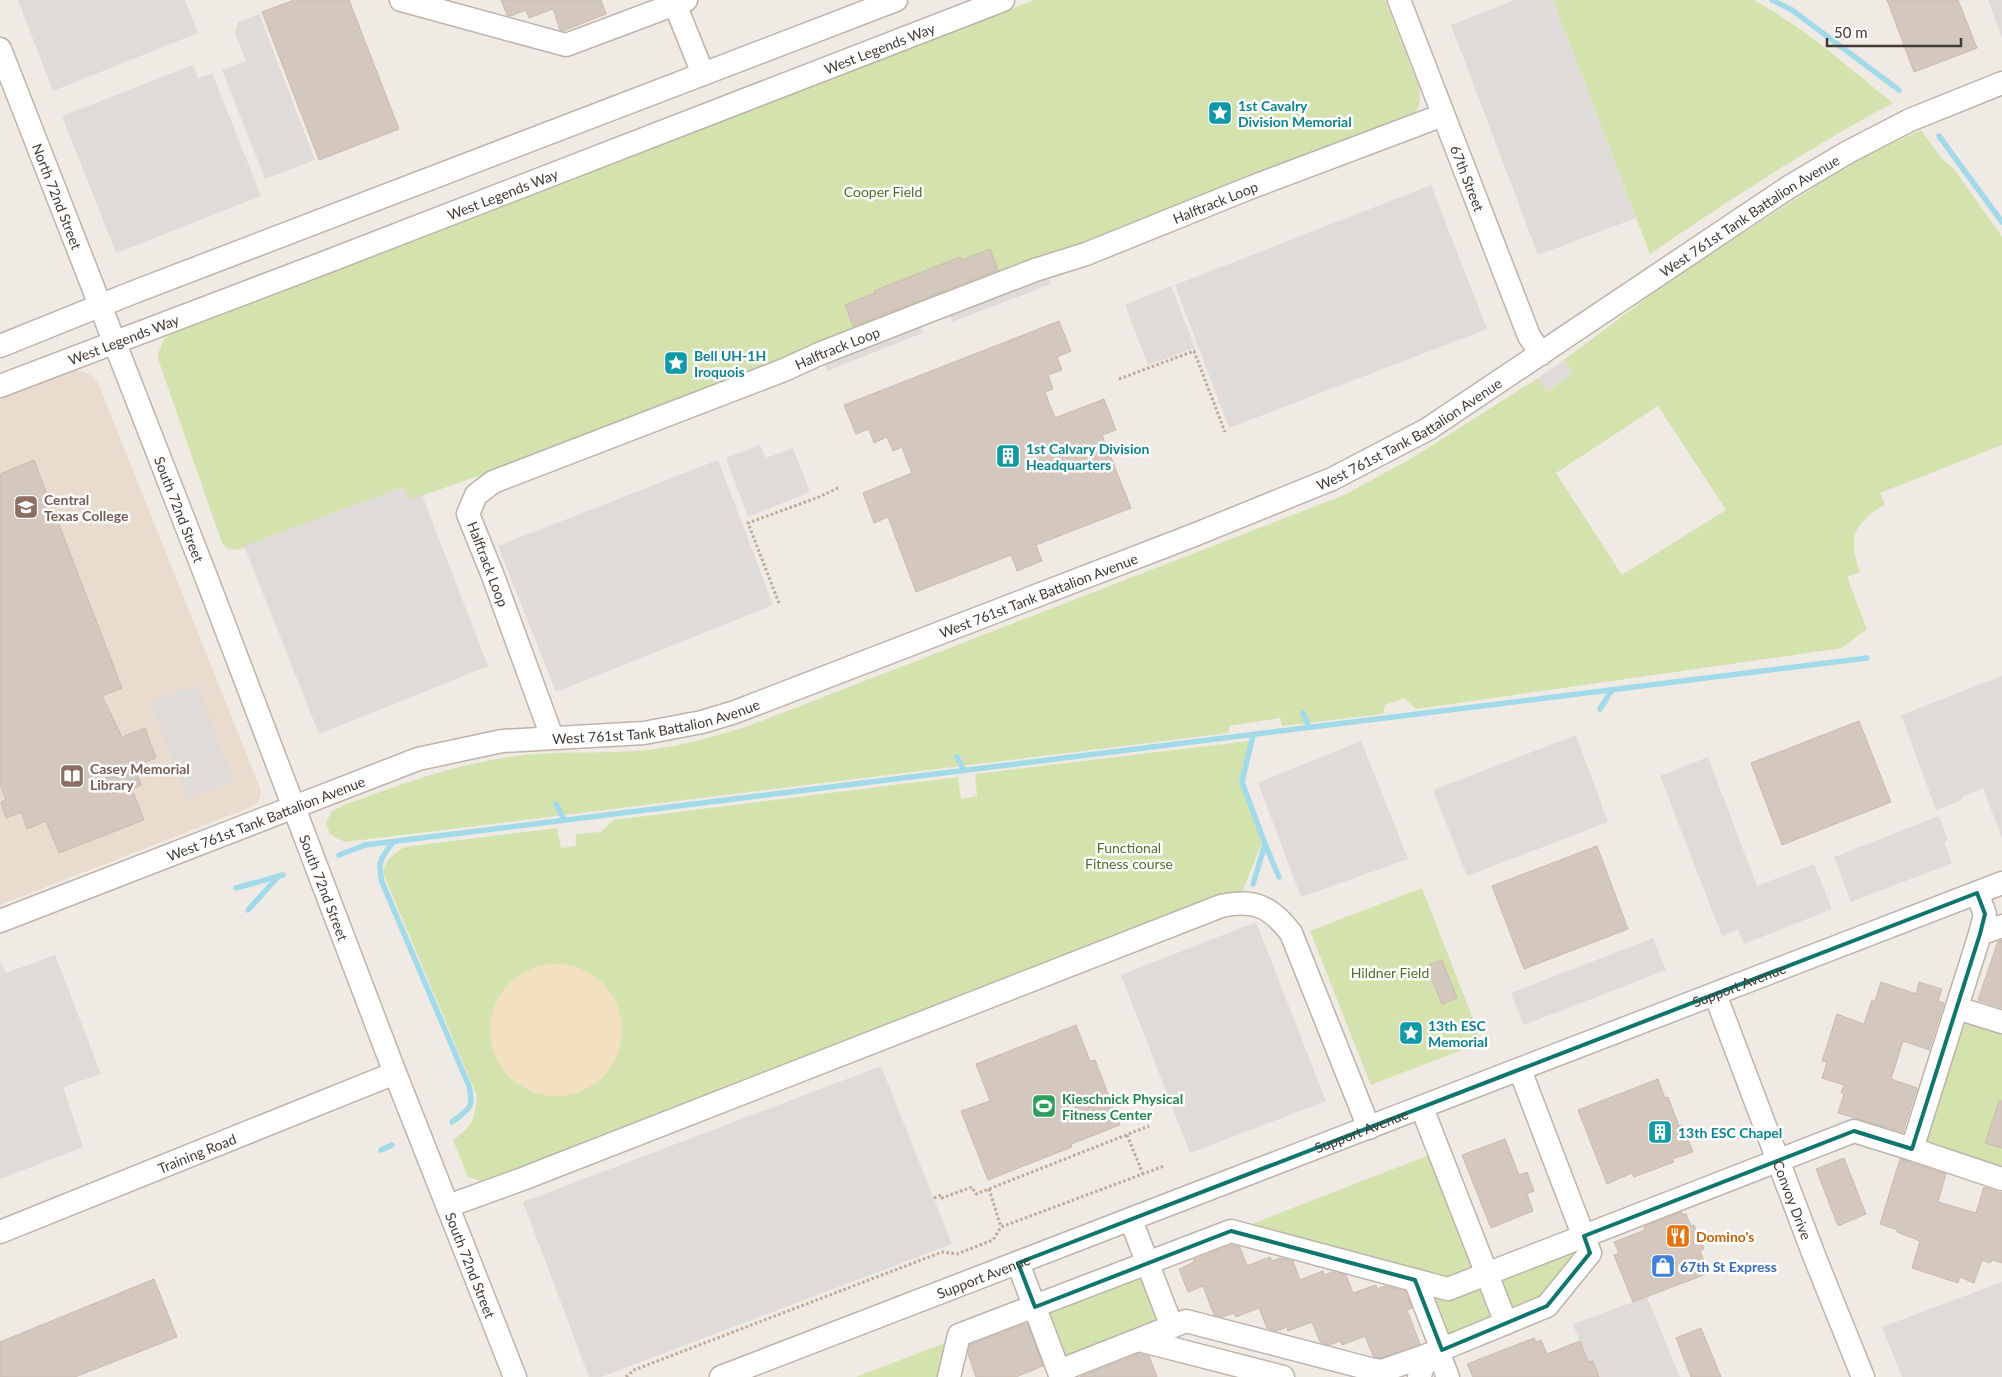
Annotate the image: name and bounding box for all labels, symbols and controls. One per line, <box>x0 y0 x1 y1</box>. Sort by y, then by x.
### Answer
scale bar <box>1827 15 1961 47</box>
street label: West Legends Way <box>821 19 938 77</box>
text: 50 m <box>1834 23 1868 41</box>
place label: 1st Cavalry Division Memorial <box>1238 97 1352 130</box>
place icon: 1st Cavalry Division Memorial <box>1207 100 1233 126</box>
street label: North 72nd Street <box>29 141 86 252</box>
street label: 67th Street <box>1447 143 1488 214</box>
street label: West 761st Tank Battalion Avenue <box>1656 151 1842 280</box>
street label: West Legends Way <box>445 164 561 223</box>
street label: Halftrack Loop <box>1170 177 1260 227</box>
park label: Cooper Field <box>844 183 922 200</box>
street label: West Legends Way <box>66 310 182 368</box>
street label: Halftrack Loop <box>792 323 882 372</box>
place label: Bell UH-1H Iroquois <box>694 347 766 380</box>
place icon: Bell UH-1H Iroquois <box>663 350 689 376</box>
street label: West 761st Tank Battalion Avenue <box>1314 374 1505 493</box>
place label: 1st Calvary Division Headquarters <box>1026 440 1149 473</box>
building icon: 1st Calvary Division Headquarters <box>995 443 1021 469</box>
street label: South 72nd Street <box>151 454 208 564</box>
place label: Central Texas College <box>44 491 129 524</box>
school or university icon: Central Texas College <box>13 494 39 520</box>
street label: Halftrack Loop <box>464 519 512 609</box>
street label: West 761st Tank Battalion Avenue <box>937 549 1140 641</box>
street label: West 761st Tank Battalion Avenue <box>552 695 762 747</box>
place label: Casey Memorial Library <box>90 760 190 793</box>
library icon: Casey Memorial Library <box>59 763 85 789</box>
street label: West 761st Tank Battalion Avenue <box>164 772 367 864</box>
street label: South 72nd Street <box>296 832 352 943</box>
park label: Functional Fitness course <box>1085 839 1173 872</box>
street label: Support Avenue <box>1690 959 1788 1010</box>
park label: Hildner Field <box>1351 964 1429 981</box>
place label: 13th ESC Memorial <box>1428 1017 1488 1050</box>
place icon: 13th ESC Memorial <box>1398 1020 1424 1046</box>
place label: Kieschnick Physical Fitness Center <box>1062 1090 1183 1123</box>
sports icon: Kieschnick Physical Fitness Center <box>1031 1093 1057 1119</box>
street label: Support Avenue <box>1312 1105 1410 1156</box>
building icon: 13th ESC Chapel <box>1647 1119 1673 1145</box>
place label: 13th ESC Chapel <box>1678 1124 1782 1141</box>
street label: Training Road <box>155 1129 238 1176</box>
street label: Convoy Drive <box>1770 1158 1816 1242</box>
street label: South 72nd Street <box>442 1210 499 1320</box>
restaurant icon: Domino's <box>1665 1223 1691 1249</box>
place label: Domino's <box>1696 1228 1754 1245</box>
street label: Support Avenue <box>934 1250 1032 1302</box>
shop icon: 67th St Express <box>1650 1253 1676 1279</box>
place label: 67th St Express <box>1680 1258 1777 1275</box>

